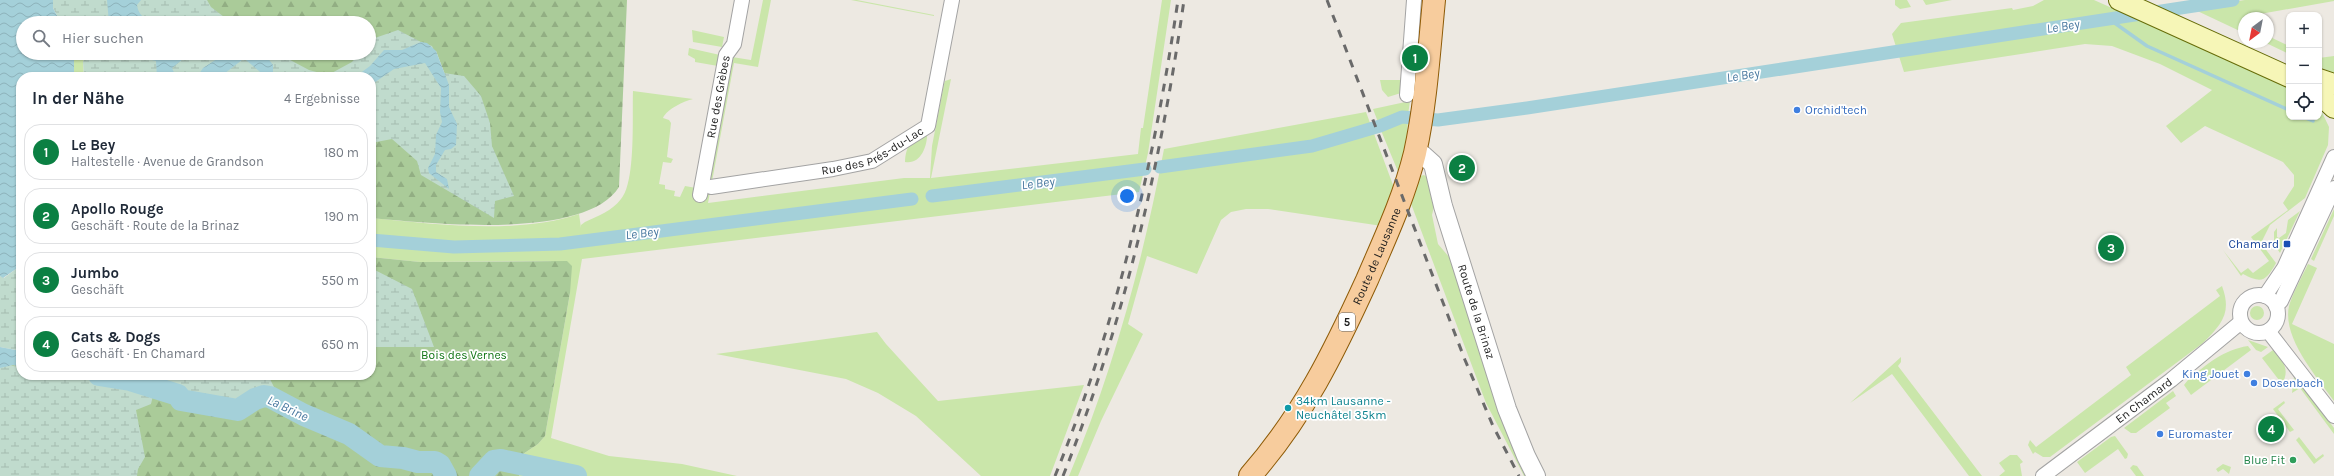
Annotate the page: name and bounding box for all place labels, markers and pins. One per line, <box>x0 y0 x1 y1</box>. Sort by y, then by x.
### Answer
pin: 1 <box>1402 43 1428 73</box>
place label: Orchid'tech <box>1805 103 1867 117</box>
marker: Orchid'tech <box>1792 105 1802 115</box>
pin: 2 <box>1449 153 1475 183</box>
pin: 3 <box>2098 233 2124 263</box>
place label: Chamard <box>2229 237 2279 251</box>
marker: Chamard <box>2282 239 2292 249</box>
place label: King Jouet <box>2182 367 2239 381</box>
marker: King Jouet <box>2242 369 2252 379</box>
place label: Dosenbach <box>2262 376 2323 390</box>
marker: Dosenbach <box>2249 378 2259 388</box>
place label: 34km Lausanne - Neuchâtel 35km <box>1296 394 1391 422</box>
marker: 34km Lausanne - Neuchâtel 35km <box>1283 403 1293 413</box>
pin: 4 <box>2258 414 2284 444</box>
place label: Euromaster <box>2168 427 2233 441</box>
marker: Euromaster <box>2155 429 2165 439</box>
place label: Blue Fit <box>2244 453 2285 467</box>
marker: Blue Fit <box>2288 455 2298 465</box>

